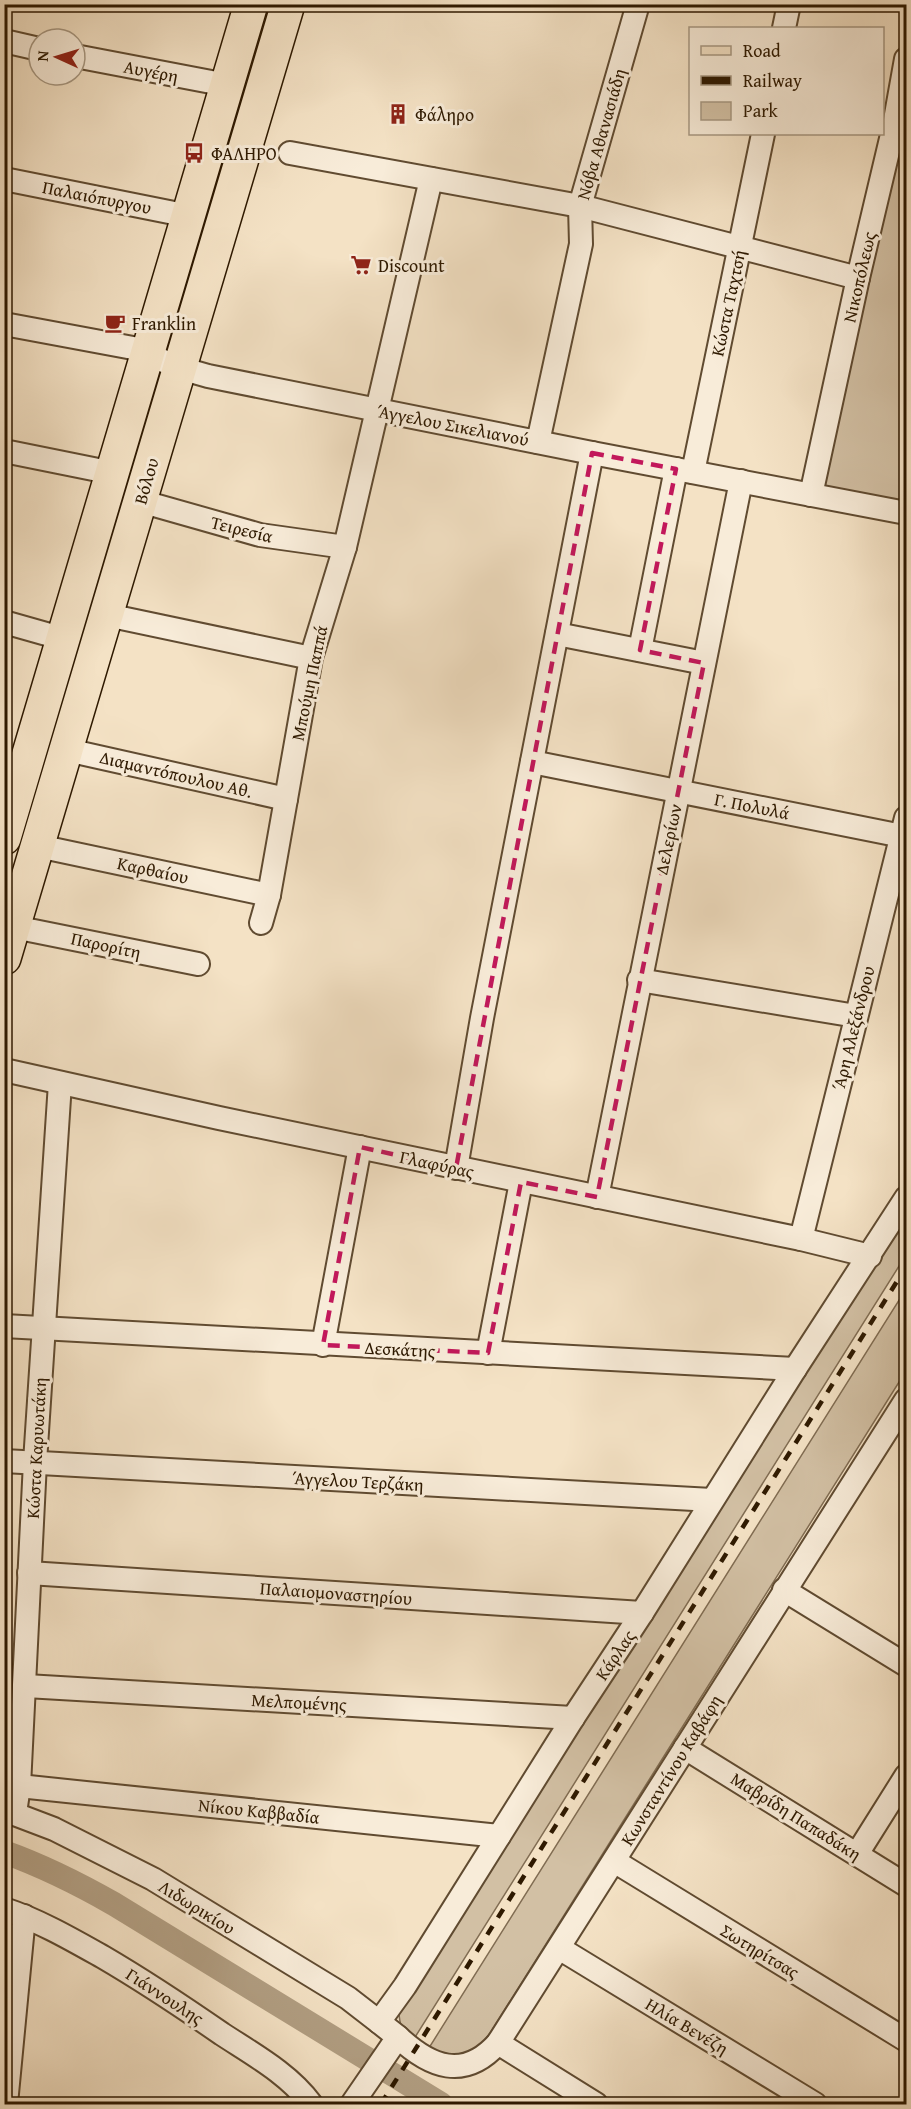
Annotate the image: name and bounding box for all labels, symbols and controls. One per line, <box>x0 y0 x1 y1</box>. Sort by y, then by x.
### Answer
north arrow <box>27 27 87 87</box>
legend <box>689 27 884 135</box>
text: Road <box>743 37 781 64</box>
text: N <box>30 49 54 62</box>
street label: Αυγέρη <box>121 52 181 90</box>
street label: Νόβα Αθανασιάδη <box>569 65 633 203</box>
text: Railway <box>743 67 802 94</box>
text: Park <box>743 97 779 124</box>
place label: Φάληρο <box>415 101 474 128</box>
building icon: Φάληρο <box>386 102 410 126</box>
place label: ΦΑΛΗΡΟ <box>211 140 277 167</box>
bus stop icon: ΦΑΛΗΡΟ <box>182 141 206 165</box>
street label: Παλαιόπυργου <box>40 173 154 221</box>
street label: Νικοπόλεως <box>835 228 883 325</box>
street label: Κώστα Ταχτσή <box>704 247 752 359</box>
place label: Discount <box>378 252 445 279</box>
supermarket icon: Discount <box>349 253 373 277</box>
place label: Franklin <box>132 310 196 337</box>
cafe icon: Franklin <box>103 311 127 335</box>
street label: Άγγελου Σικελιανού <box>375 397 531 453</box>
street label: Βόλου <box>126 454 166 508</box>
street label: Τειρεσία <box>208 508 276 550</box>
street label: Μπούμη Παππά <box>284 623 334 743</box>
street label: Διαμαντόπουλου Αθ. <box>97 743 255 805</box>
street label: Γ. Πολυλά <box>712 785 792 827</box>
street label: Δελερίων <box>647 801 689 877</box>
street label: Καρθαίου <box>115 849 191 891</box>
street label: Παρορίτη <box>68 924 144 966</box>
street label: Άρη Αλεξάνδρου <box>825 963 881 1093</box>
street label: Γλαφύρας <box>397 1143 477 1185</box>
street label: Δεσκάτης <box>364 1334 437 1364</box>
street label: Κώστα Καρυωτάκη <box>19 1377 53 1519</box>
street label: Άγγελου Τερζάκη <box>292 1464 424 1498</box>
street label: Παλαιομοναστηρίου <box>259 1574 413 1612</box>
street label: Κάρλας <box>588 1624 642 1686</box>
street label: Μελπομένης <box>251 1686 348 1718</box>
street label: Κωνσταντίνου Καβάφη <box>614 1689 728 1851</box>
street label: Μαβρίδη Παπαδάκη <box>725 1765 867 1867</box>
street label: Νίκου Καββαδία <box>197 1791 321 1831</box>
street label: Λιδωρικίου <box>154 1873 240 1941</box>
street label: Σωτηρίτσας <box>715 1917 805 1985</box>
street label: Γιάννουλης <box>121 1961 210 2032</box>
street label: Ηλία Βενέζη <box>640 1991 734 2061</box>

